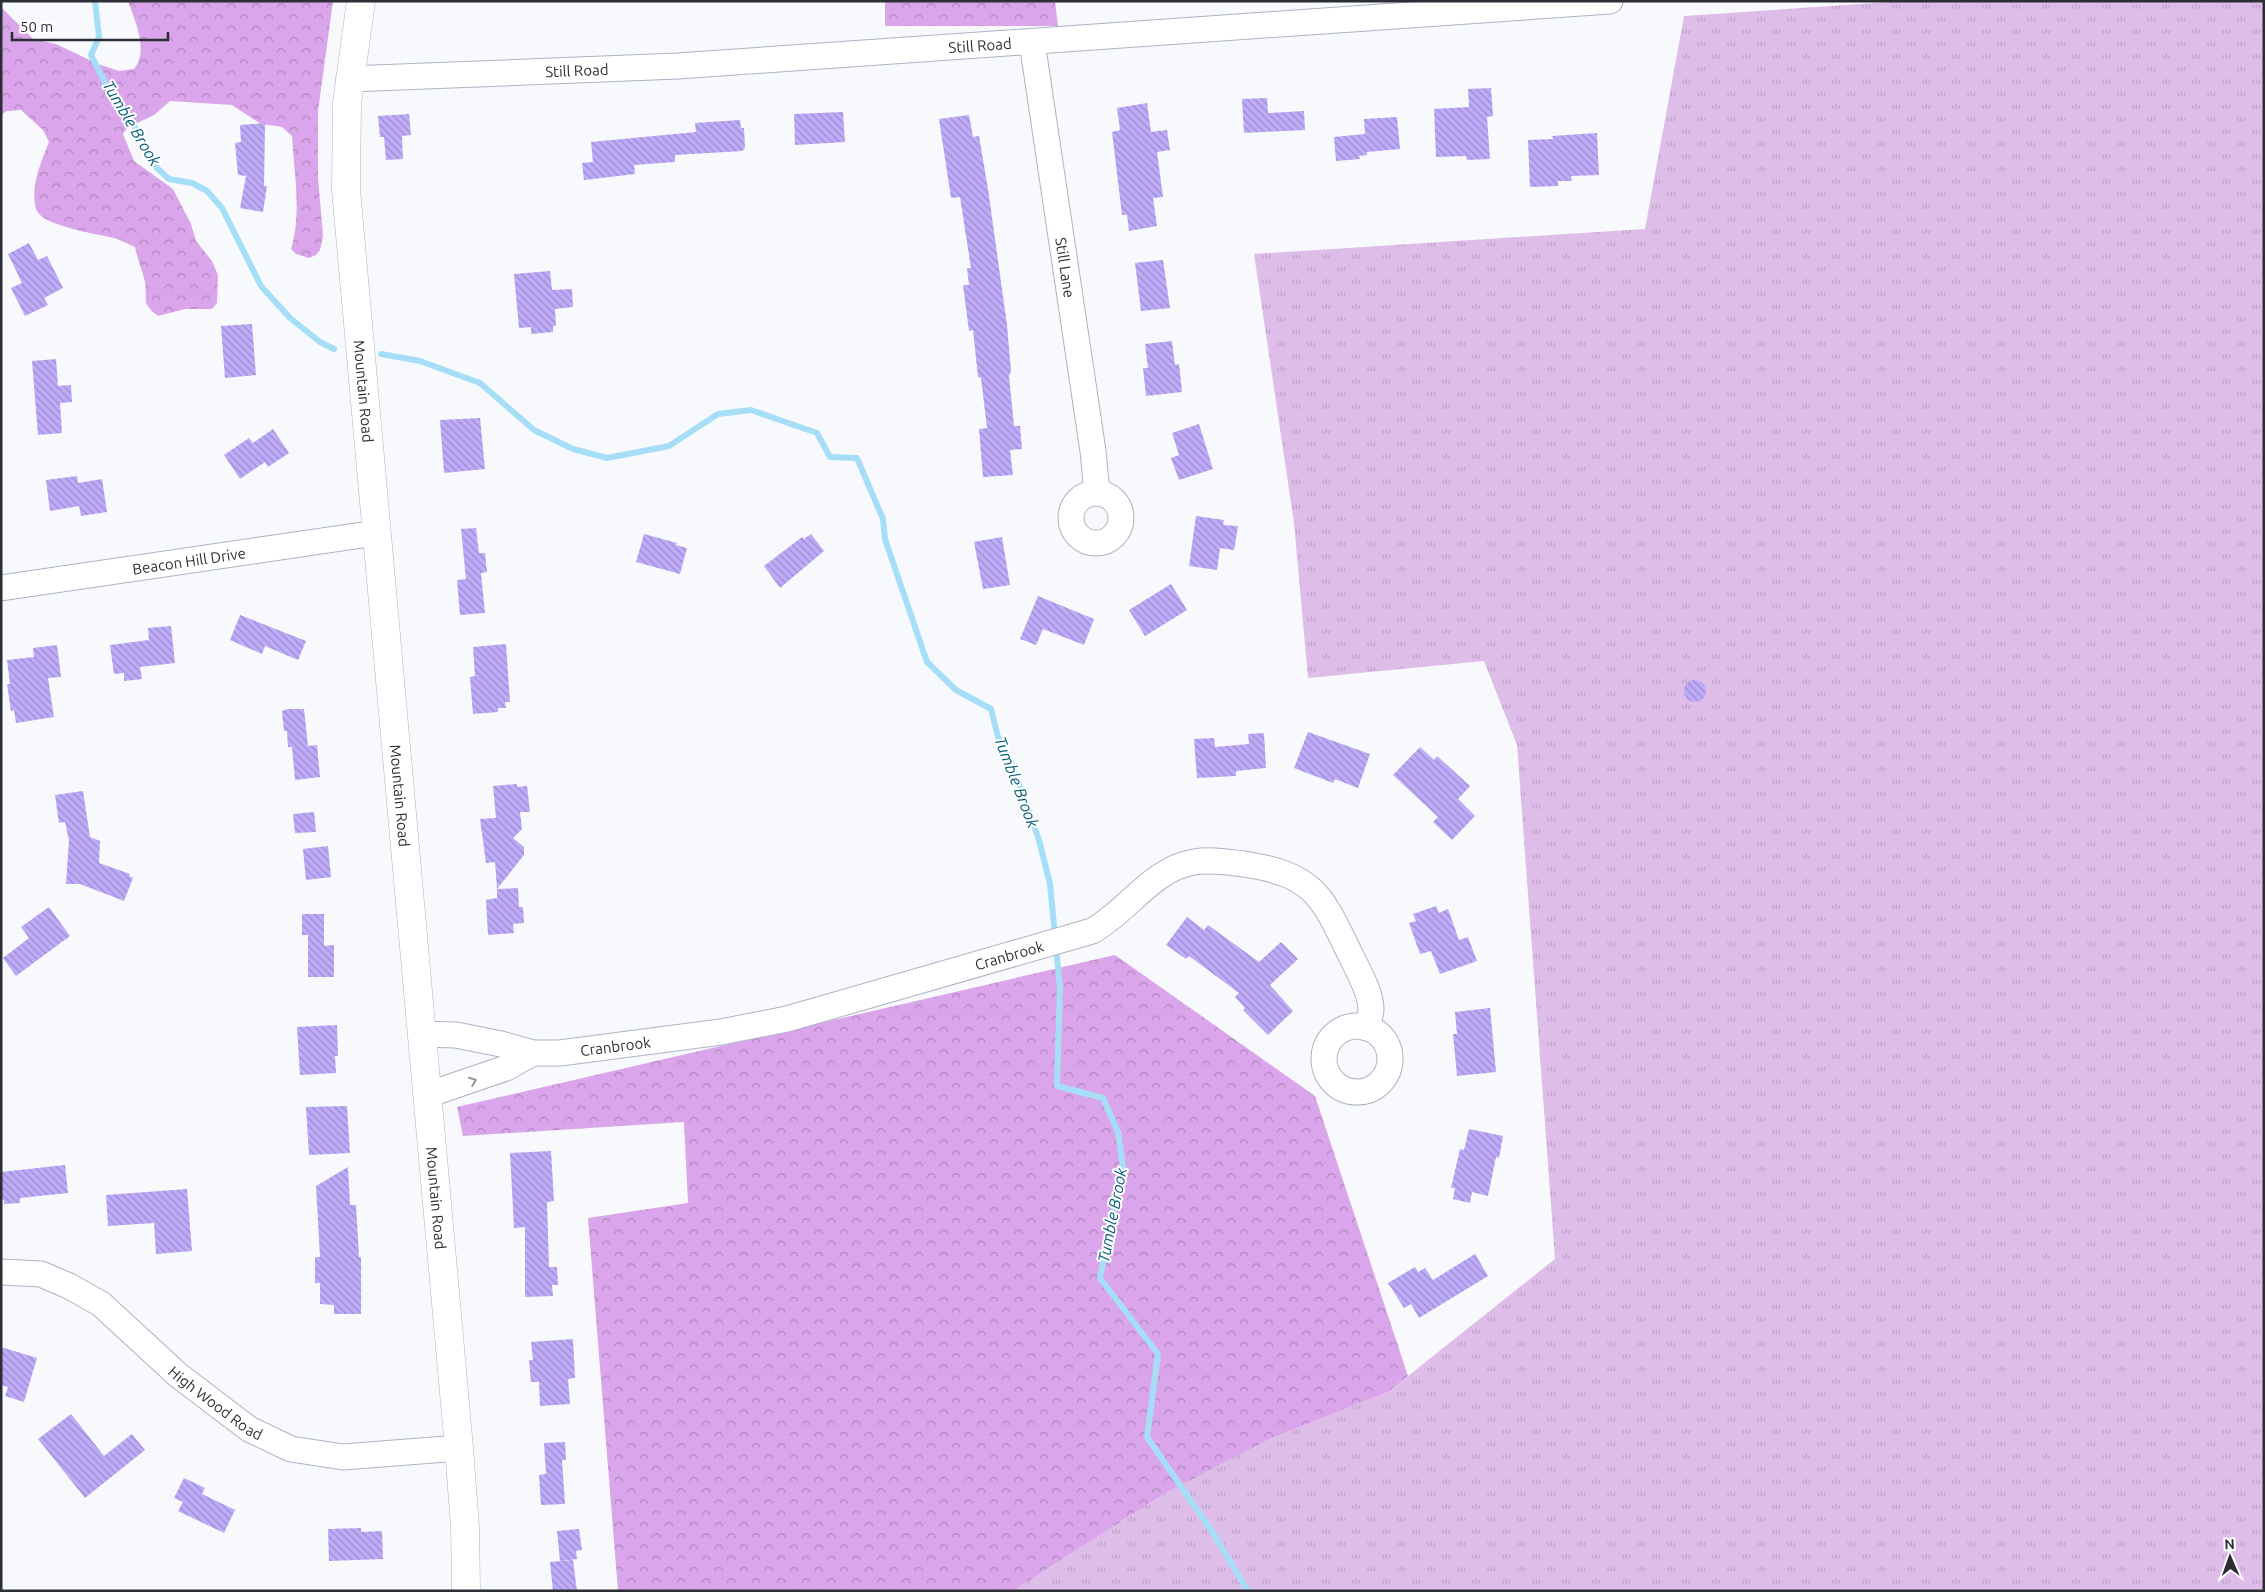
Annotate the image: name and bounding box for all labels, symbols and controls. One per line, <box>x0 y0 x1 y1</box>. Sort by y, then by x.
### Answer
scale bar <box>12 10 169 42</box>
text: 50 m <box>20 18 53 35</box>
street label: Still Road <box>948 34 1012 56</box>
street label: Still Road <box>545 60 609 80</box>
water label: Tumble Brook <box>99 77 165 170</box>
street label: Still Lane <box>1053 236 1079 299</box>
street label: Mountain Road <box>351 339 377 443</box>
street label: Beacon Hill Drive <box>131 544 247 577</box>
water label: Tumble Brook <box>991 734 1043 831</box>
street label: Mountain Road <box>387 744 413 848</box>
street label: Cranbrook <box>973 937 1046 973</box>
street label: Cranbrook <box>579 1033 652 1059</box>
one-way arrow <box>468 1077 477 1087</box>
street label: Mountain Road <box>423 1146 450 1250</box>
water label: Tumble Brook <box>1094 1165 1130 1264</box>
street label: High Wood Road <box>165 1362 266 1443</box>
north arrow <box>2205 1532 2255 1582</box>
text: N <box>2224 1536 2235 1552</box>

